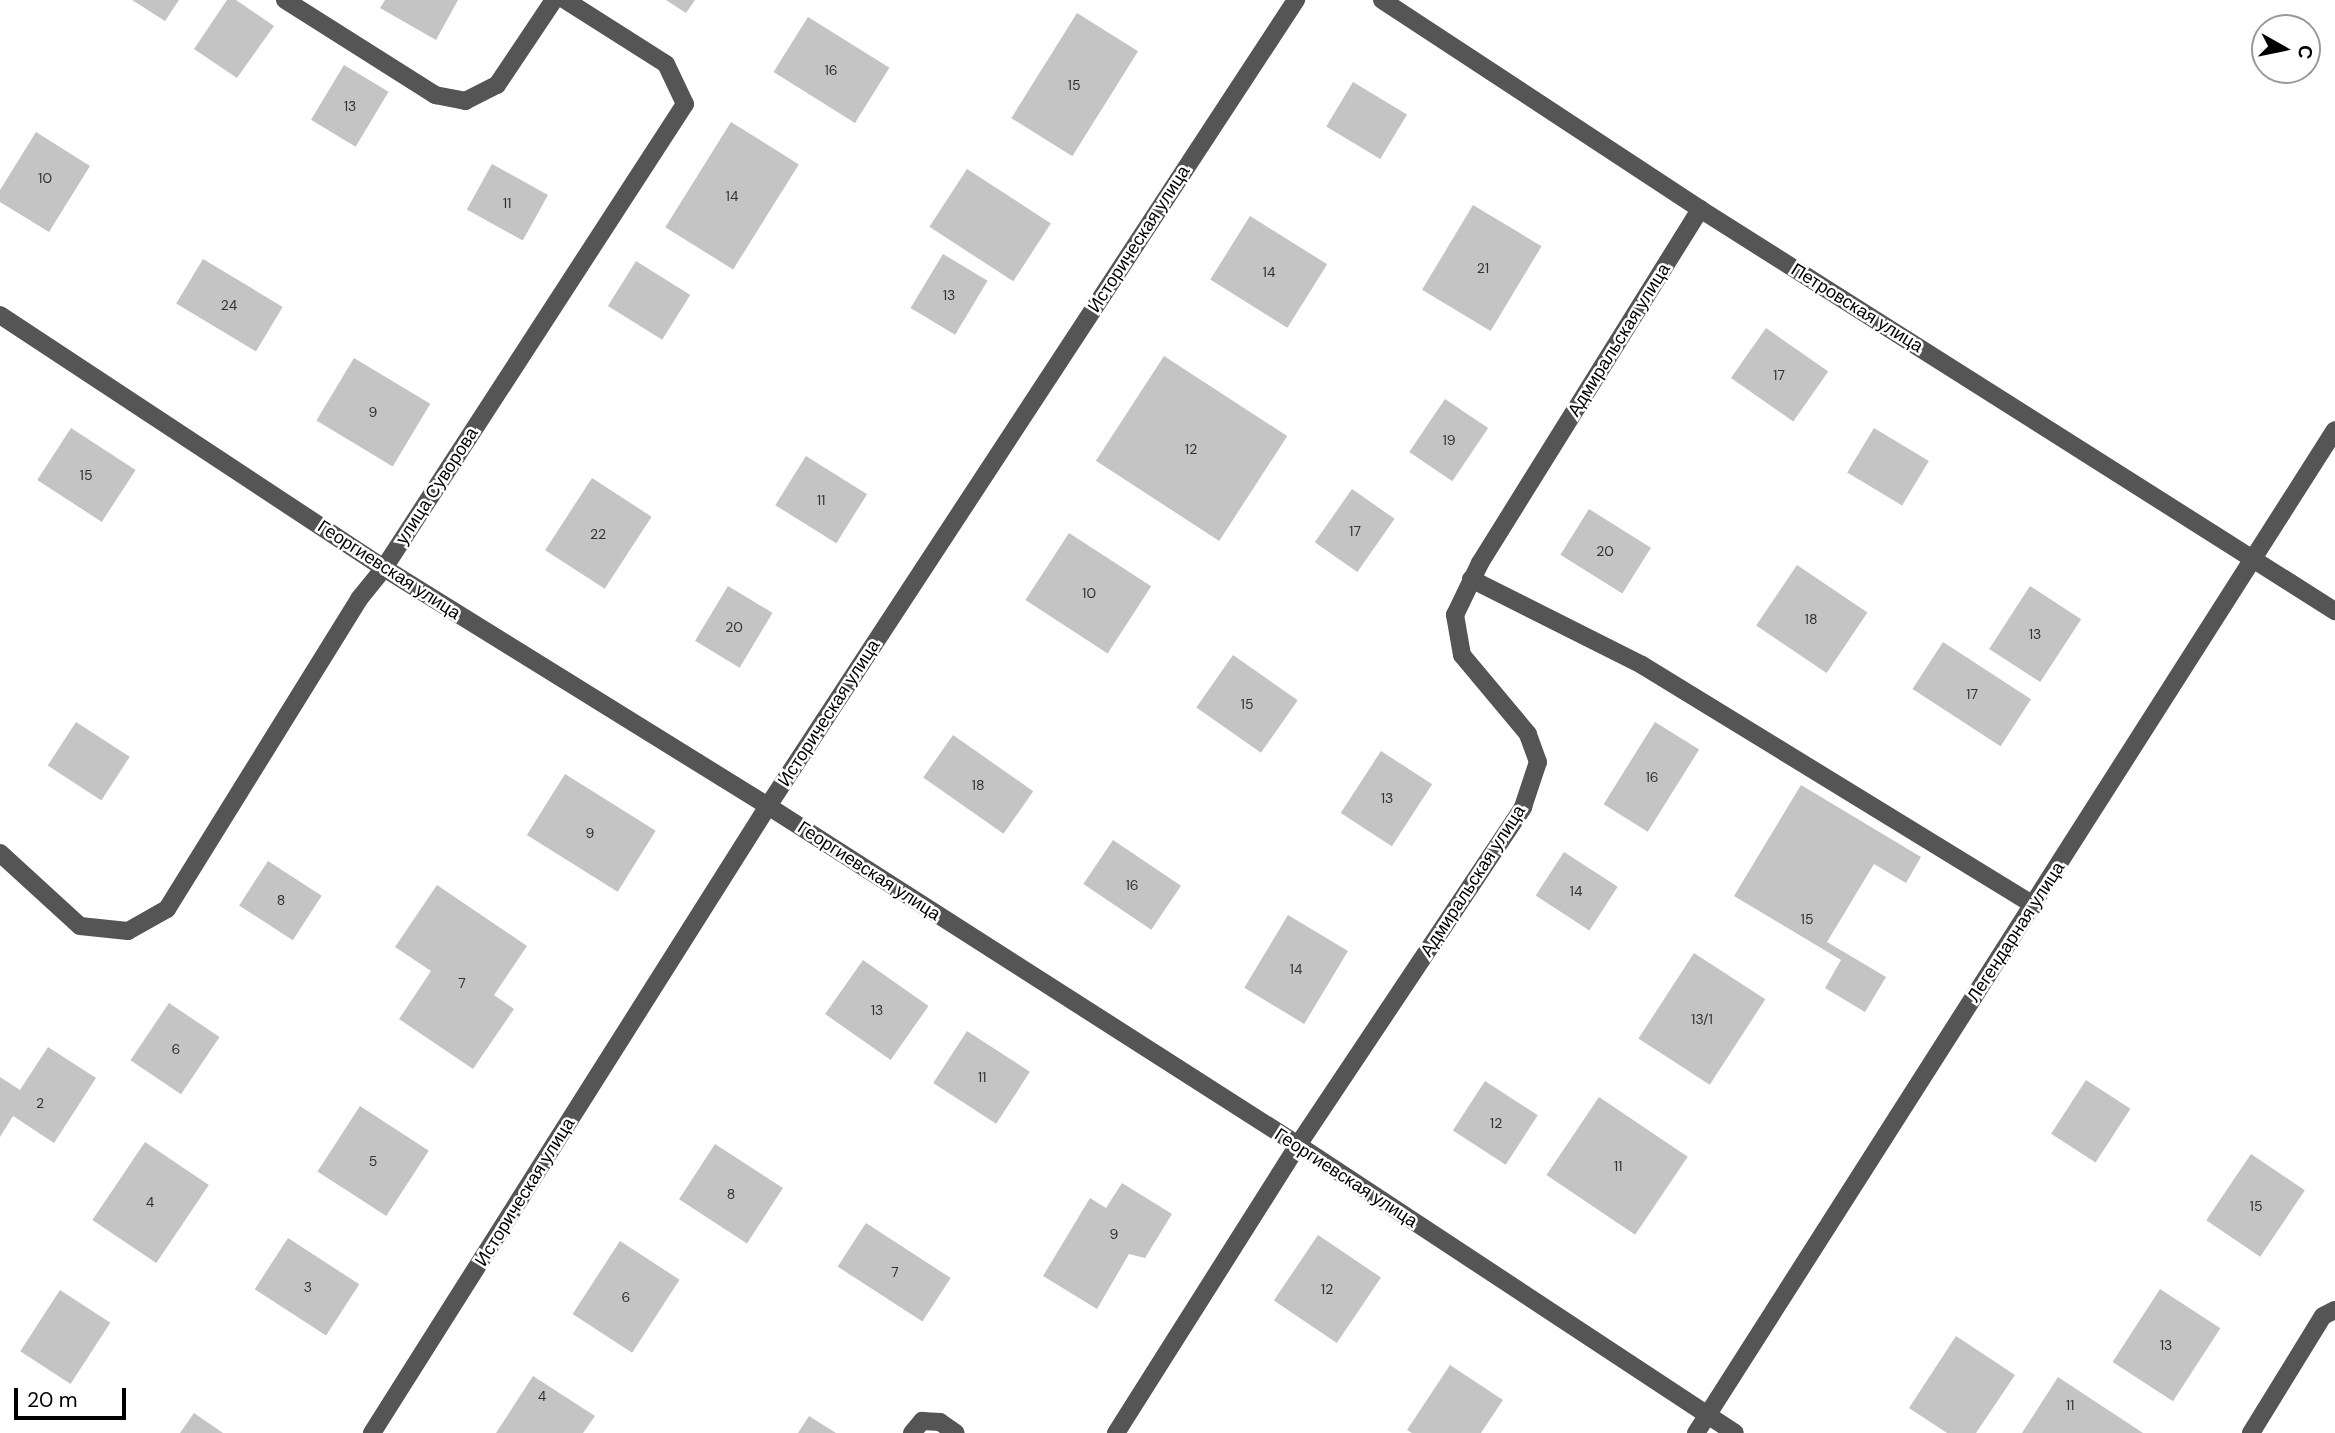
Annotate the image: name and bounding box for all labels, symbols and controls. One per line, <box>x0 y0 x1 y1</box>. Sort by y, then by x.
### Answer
north arrow <box>2251 14 2321 84</box>
text: С <box>2292 43 2319 61</box>
house number: 16 <box>824 62 838 78</box>
house number: 15 <box>1068 77 1080 93</box>
house number: 13 <box>344 98 356 114</box>
street label: Историческая улица <box>1083 162 1195 316</box>
house number: 10 <box>38 170 52 186</box>
house number: 14 <box>726 188 738 204</box>
house number: 11 <box>503 195 511 211</box>
street label: Петровская улица <box>1787 259 1927 357</box>
house number: 21 <box>1477 260 1489 276</box>
street label: Адмиральская улица <box>1563 260 1675 420</box>
house number: 14 <box>1263 264 1275 280</box>
house number: 13 <box>943 287 955 303</box>
house number: 24 <box>221 297 237 313</box>
house number: 17 <box>1773 367 1785 383</box>
house number: 9 <box>369 404 377 420</box>
street label: улица Суворова <box>391 423 483 549</box>
house number: 19 <box>1442 432 1456 448</box>
house number: 12 <box>1185 441 1197 457</box>
house number: 15 <box>80 467 92 483</box>
house number: 11 <box>817 492 825 508</box>
street label: Георгиевская улица <box>314 516 464 624</box>
house number: 17 <box>1349 523 1361 539</box>
house number: 22 <box>590 526 606 542</box>
house number: 20 <box>1596 543 1614 559</box>
house number: 10 <box>1082 585 1096 601</box>
house number: 18 <box>1805 611 1817 627</box>
house number: 20 <box>725 619 743 635</box>
house number: 13 <box>2029 626 2041 642</box>
street label: Историческая улица <box>773 636 885 790</box>
house number: 17 <box>1966 686 1978 702</box>
house number: 15 <box>1241 696 1253 712</box>
house number: 16 <box>1645 769 1659 785</box>
house number: 18 <box>972 777 984 793</box>
house number: 13 <box>1381 790 1393 806</box>
street label: Адмиральская улица <box>1416 801 1530 961</box>
street label: Георгиевская улица <box>794 817 944 925</box>
house number: 9 <box>586 825 594 841</box>
street label: Легендарная улица <box>1963 858 2069 1006</box>
house number: 16 <box>1125 877 1139 893</box>
house number: 14 <box>1570 883 1582 899</box>
house number: 8 <box>277 892 285 908</box>
house number: 15 <box>1801 911 1813 927</box>
house number: 14 <box>1290 961 1302 977</box>
house number: 7 <box>458 975 466 991</box>
house number: 13 <box>871 1002 883 1018</box>
house number: 13/1 <box>1691 1011 1713 1027</box>
house number: 6 <box>172 1041 180 1057</box>
house number: 11 <box>978 1069 986 1085</box>
house number: 2 <box>36 1095 44 1111</box>
street label: Историческая улица <box>471 1114 579 1270</box>
house number: 12 <box>1490 1115 1502 1131</box>
street label: Георгиевская улица <box>1271 1124 1421 1232</box>
house number: 5 <box>369 1153 377 1169</box>
house number: 11 <box>1614 1158 1622 1174</box>
house number: 8 <box>727 1186 735 1202</box>
house number: 4 <box>146 1194 154 1210</box>
house number: 15 <box>2250 1198 2262 1214</box>
house number: 9 <box>1110 1226 1118 1242</box>
house number: 7 <box>891 1264 899 1280</box>
house number: 3 <box>304 1279 312 1295</box>
house number: 12 <box>1321 1281 1333 1297</box>
house number: 6 <box>622 1289 630 1305</box>
house number: 13 <box>2160 1337 2172 1353</box>
scale bar <box>18 1374 130 1418</box>
text: 20 m <box>27 1386 78 1414</box>
house number: 4 <box>538 1388 546 1404</box>
house number: 11 <box>2066 1397 2074 1413</box>

